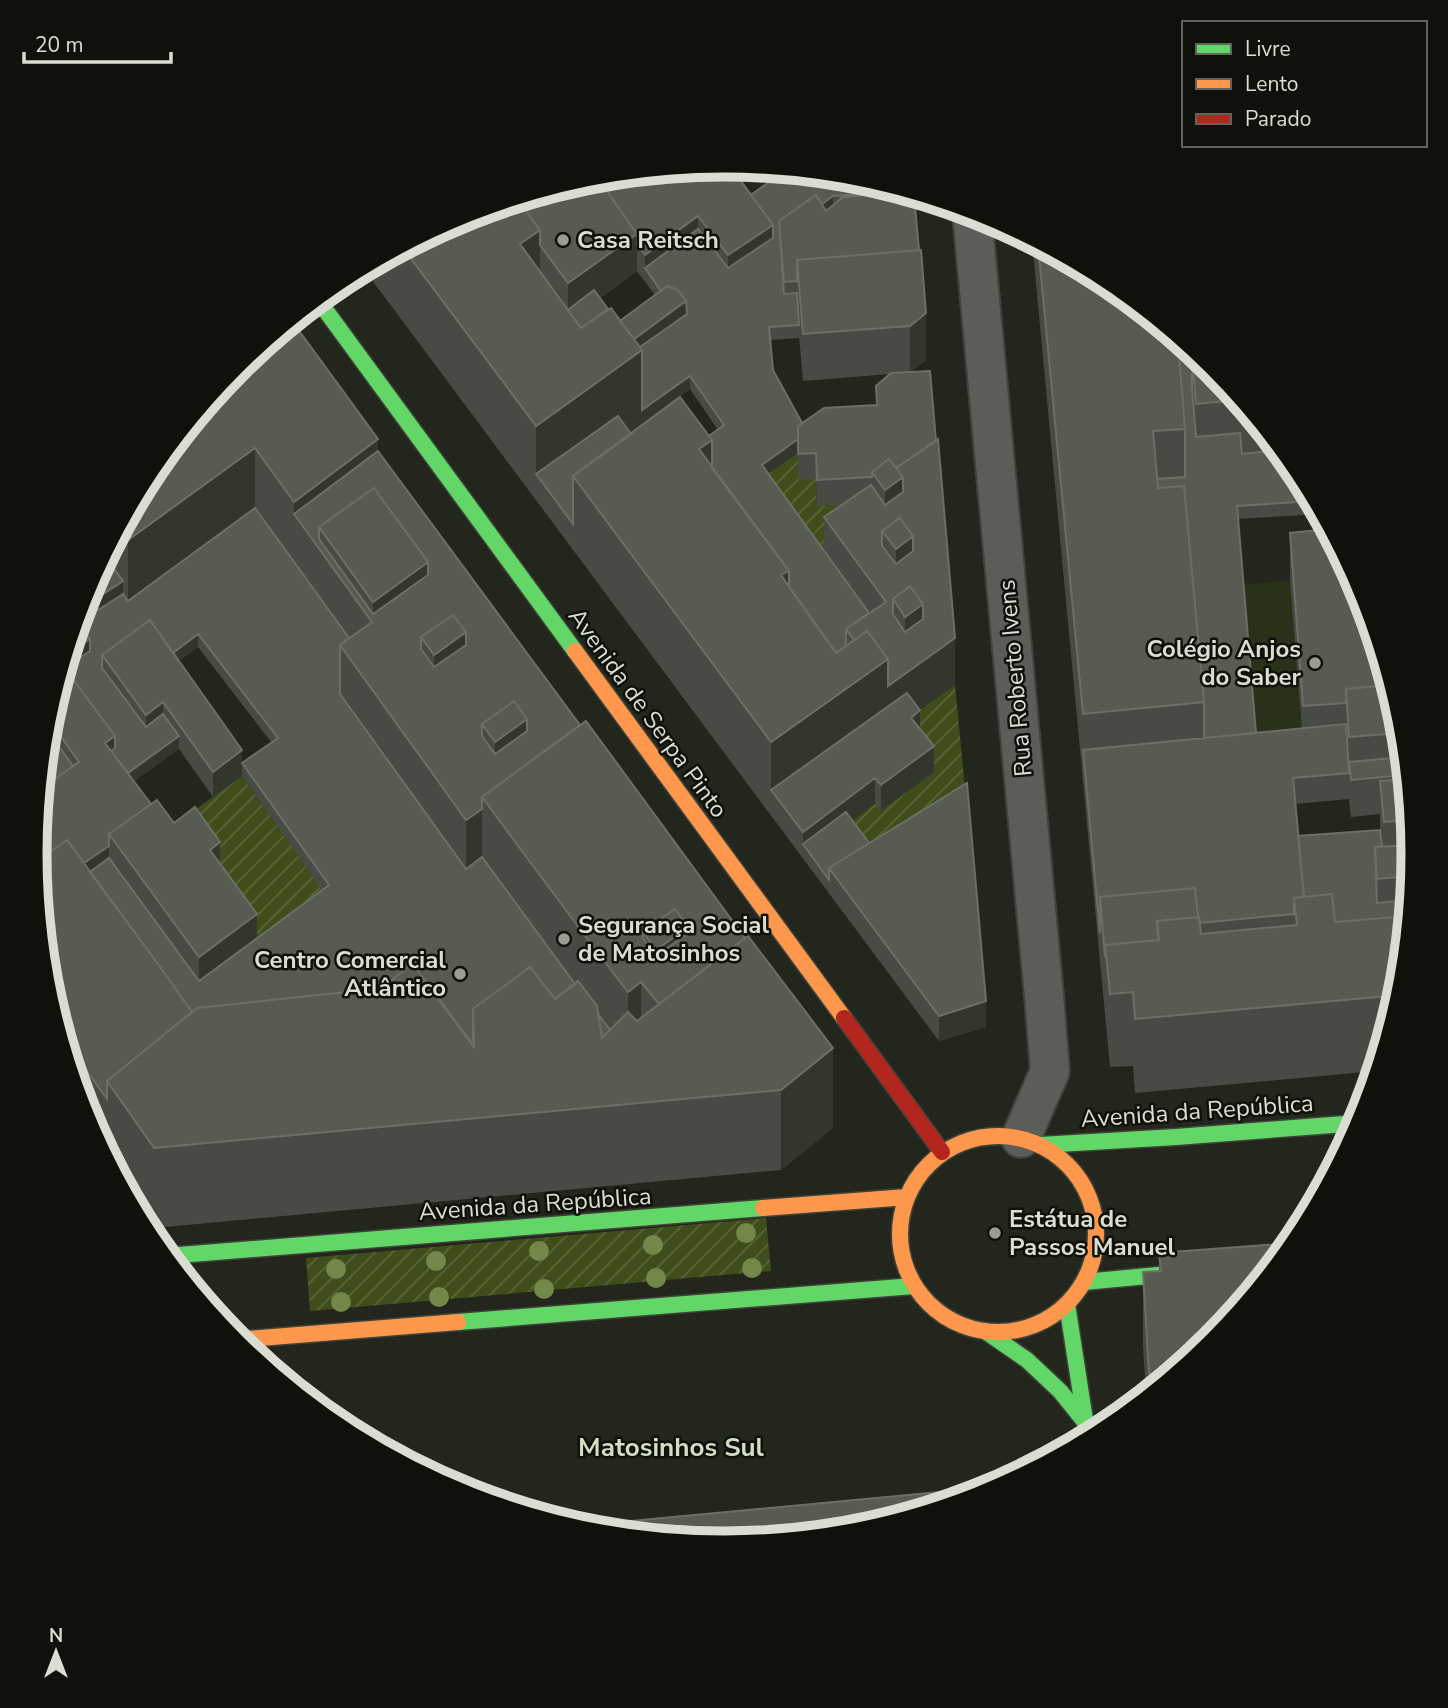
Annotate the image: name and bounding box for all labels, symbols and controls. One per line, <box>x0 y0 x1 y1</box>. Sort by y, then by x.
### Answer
scale bar <box>24 21 172 65</box>
legend <box>1182 21 1427 147</box>
text: 20 m <box>35 31 84 59</box>
text: Livre <box>1245 35 1291 63</box>
text: Lento <box>1245 70 1298 98</box>
text: Parado <box>1245 105 1311 133</box>
place label: Casa Reitsch <box>577 224 719 256</box>
marker: Casa Reitsch <box>555 232 571 248</box>
street label: Rua Roberto Ivens <box>990 578 1040 778</box>
street label: Avenida de Serpa Pinto <box>561 602 735 824</box>
place label: Colégio Anjos do Saber <box>1147 633 1302 693</box>
marker: Colégio Anjos do Saber <box>1307 655 1323 671</box>
place label: Segurança Social de Matosinhos <box>578 909 769 969</box>
marker: Segurança Social de Matosinhos <box>556 931 572 947</box>
place label: Centro Comercial Atlântico <box>254 944 446 1004</box>
marker: Centro Comercial Atlântico <box>452 966 468 982</box>
street label: Avenida da República <box>1080 1087 1314 1135</box>
street label: Avenida da República <box>418 1180 652 1228</box>
place label: Estátua de Passos Manuel <box>1009 1203 1176 1263</box>
marker: Estátua de Passos Manuel <box>987 1225 1003 1241</box>
district label: Matosinhos Sul <box>578 1430 765 1465</box>
north arrow <box>21 1617 91 1687</box>
text: N <box>49 1623 63 1649</box>

